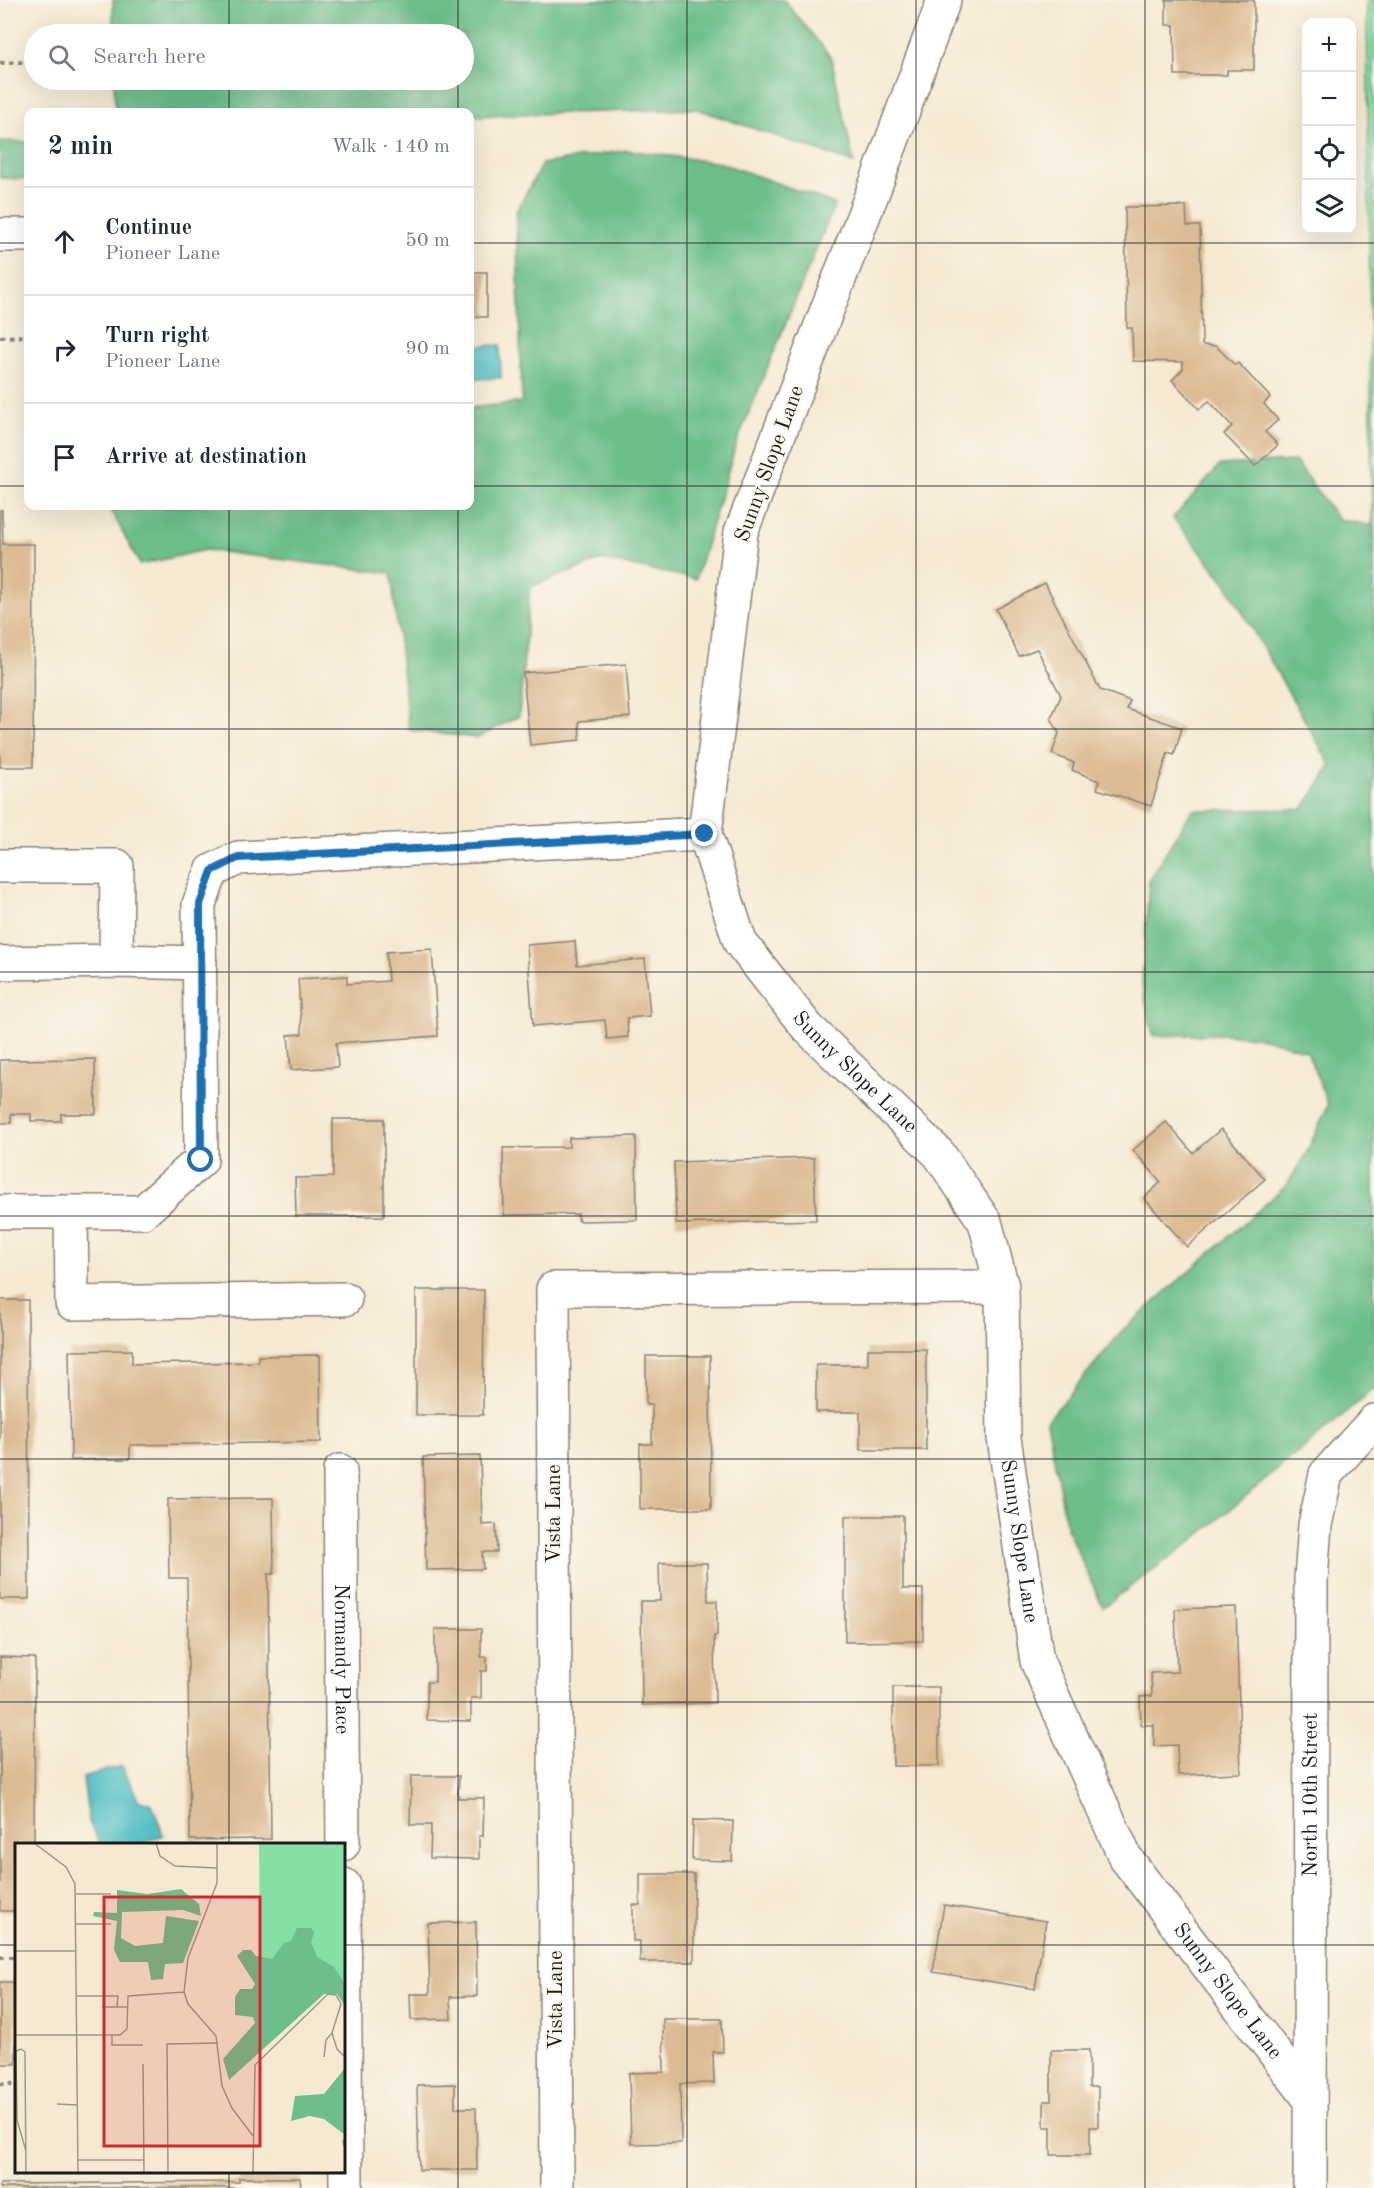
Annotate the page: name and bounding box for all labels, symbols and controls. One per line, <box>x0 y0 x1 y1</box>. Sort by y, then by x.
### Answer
map controls <box>1302 18 1356 234</box>
button: + <box>1302 18 1356 72</box>
search box <box>24 24 474 90</box>
icon: search <box>45 41 78 74</box>
text: Search here <box>93 46 206 68</box>
button: − <box>1302 72 1356 126</box>
button: locate <box>1302 126 1356 180</box>
text: 2 min <box>48 134 113 160</box>
text: Walk · 140 m <box>331 137 450 157</box>
button: layers <box>1302 180 1356 234</box>
text: Continue <box>105 217 192 239</box>
icon: ahead <box>48 225 81 258</box>
text: 50 m <box>405 231 450 251</box>
text: Pioneer Lane <box>105 244 220 264</box>
text: Turn right <box>105 325 209 347</box>
icon: right <box>48 333 81 366</box>
text: 90 m <box>405 339 450 359</box>
text: Pioneer Lane <box>105 352 220 372</box>
street label: Sunny Slope Lane <box>732 383 808 545</box>
icon: arrive <box>48 441 81 474</box>
text: Arrive at destination <box>105 446 307 468</box>
route end <box>691 820 717 846</box>
street label: Sunny Slope Lane <box>788 1007 921 1137</box>
route start <box>187 1146 213 1172</box>
street label: Sunny Slope Lane <box>997 1458 1042 1624</box>
street label: Vista Lane <box>544 1464 565 1564</box>
street label: Normandy Place <box>330 1584 353 1734</box>
street label: North 10th Street <box>1300 1713 1321 1877</box>
inset map <box>15 1843 345 2173</box>
street label: Sunny Slope Lane <box>1169 1919 1286 2063</box>
street label: Vista Lane <box>546 1950 567 2050</box>

